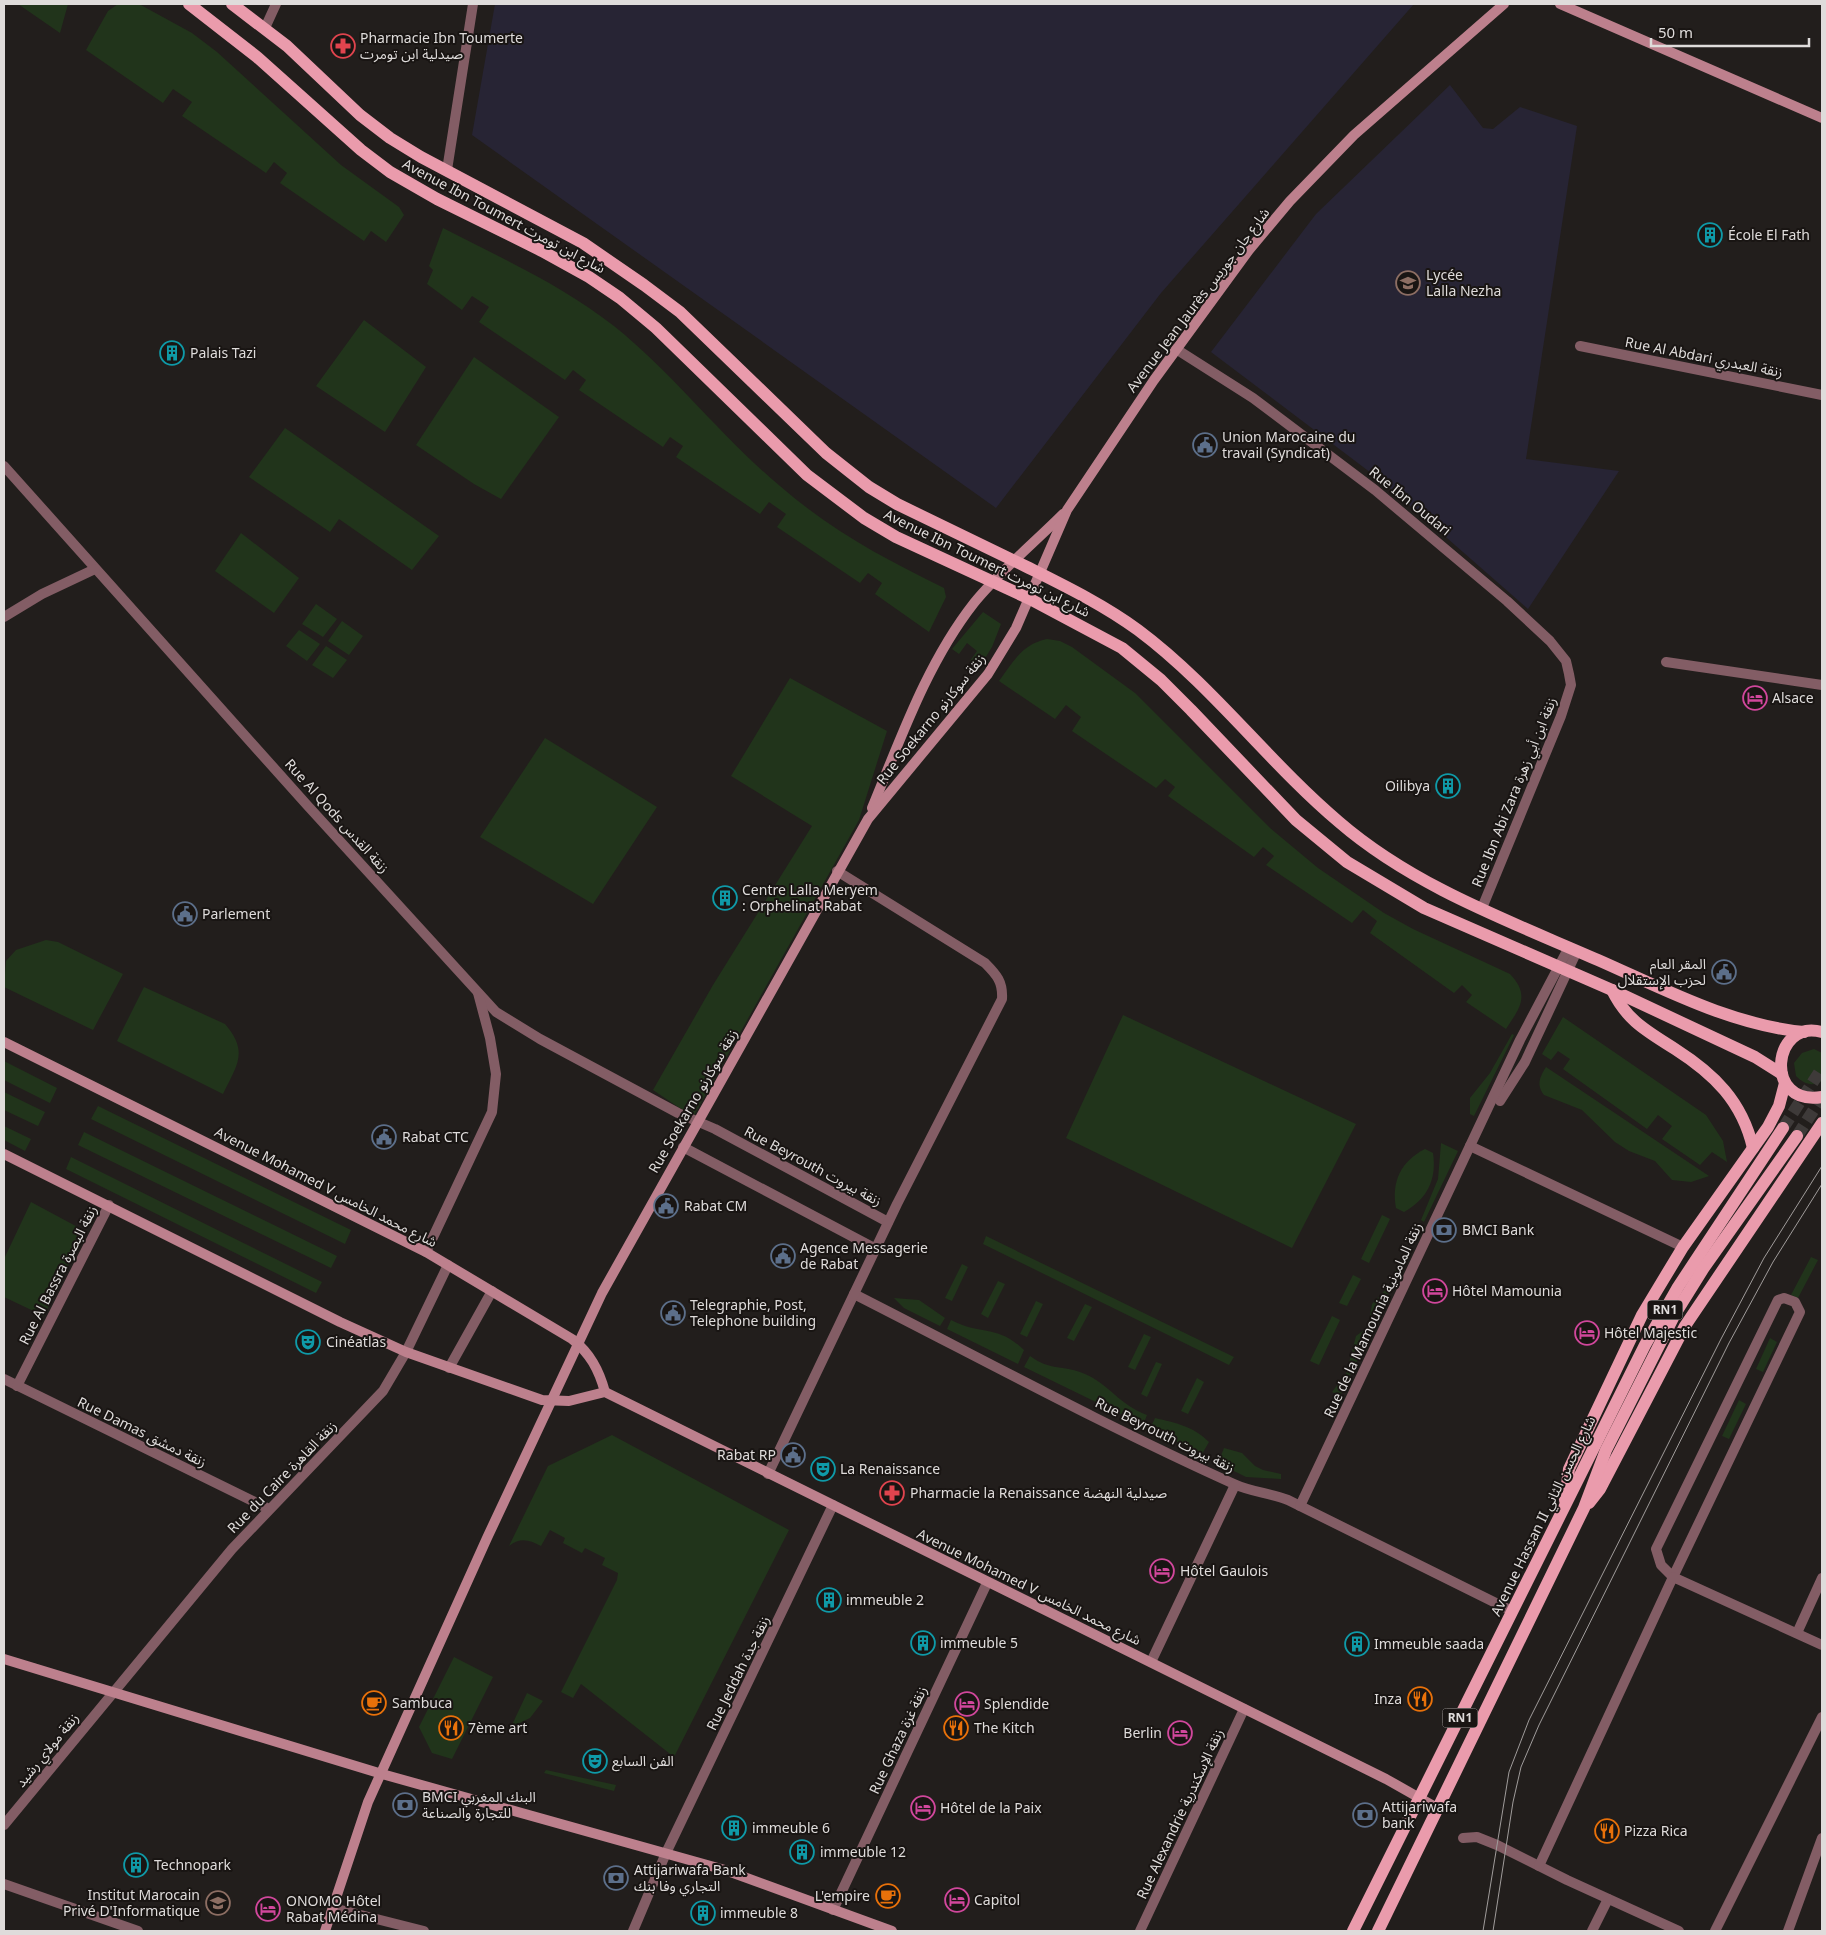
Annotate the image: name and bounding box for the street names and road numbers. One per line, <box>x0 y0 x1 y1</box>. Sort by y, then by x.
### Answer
street label: Avenue Ibn Toumert شارع ابن تومرت <box>398 154 609 279</box>
street label: Avenue Jean Jaurès شارع جان جوريس <box>1122 203 1275 397</box>
street label: Rue Al Abdari زنقة العبدري <box>1623 332 1785 383</box>
street label: Rue Ibn Oudari <box>1365 462 1455 539</box>
street label: Avenue Ibn Toumert شارع ابن تومرت <box>880 504 1094 623</box>
street label: Rue Soekarno زنقة سوكارنو <box>872 649 989 788</box>
street label: Rue Ibn Abi Zara زنقة ابن أبي زهرة <box>1467 694 1563 890</box>
street label: Rue Al Qods زنقة القدس <box>281 754 394 877</box>
street label: Rue Soekarno زنقة سوكارنو <box>644 1025 742 1176</box>
street label: Rue Beyrouth زنقة بيروت <box>741 1121 885 1210</box>
street label: Avenue Mohamed V شارع محمد الخامس <box>211 1122 441 1253</box>
street label: Rue Al Bassra زنقة البصرة <box>14 1202 101 1348</box>
street label: Rue de la Mamounia زنقة المامونية <box>1319 1219 1426 1421</box>
road number: RN1 <box>1648 1300 1682 1320</box>
street label: Rue Damas زنقة دمشق <box>74 1392 210 1472</box>
street label: Rue Beyrouth زنقة بيروت <box>1092 1392 1238 1477</box>
street label: Avenue Hassan II شارع الحسن الثاني <box>1486 1412 1601 1620</box>
street label: Rue du Caire زنقة القاهرة <box>223 1416 340 1537</box>
street label: Avenue Mohamed V شارع محمد الخامس <box>913 1524 1144 1651</box>
street label: Rue Jeddah زنقة جدة <box>702 1612 774 1733</box>
street label: Rue Ghaza زنقة غزة <box>864 1683 931 1797</box>
street label: زنقة مولاي رشيد <box>11 1708 84 1792</box>
road number: RN1 <box>1442 1709 1478 1728</box>
street label: Rue Alexandrie زنقة الإسكندرية <box>1132 1726 1228 1902</box>

